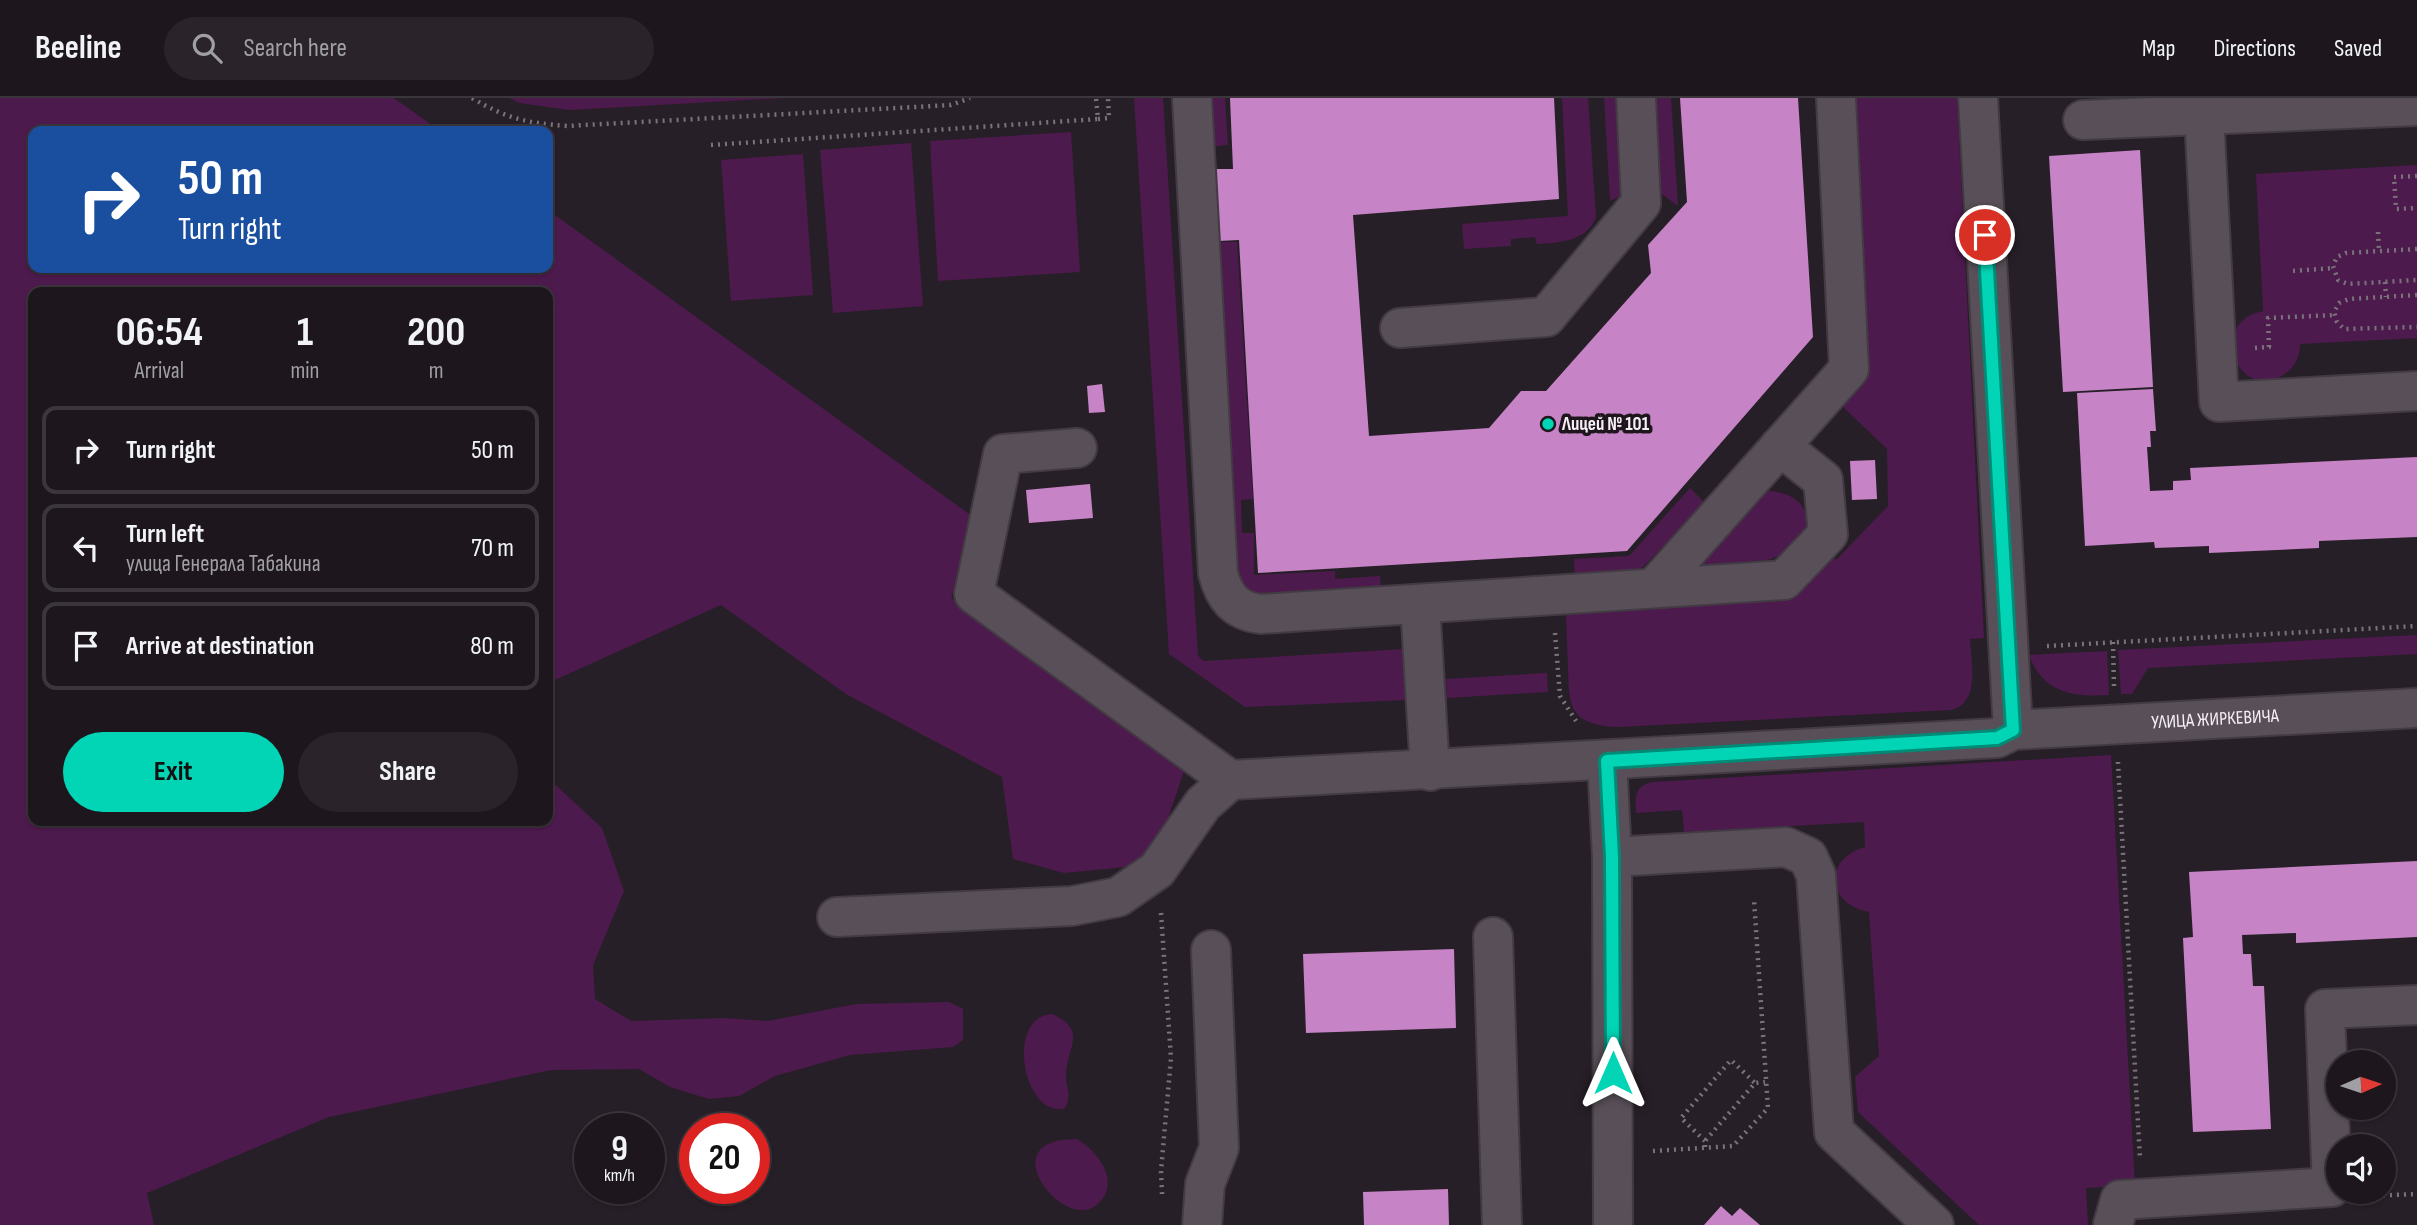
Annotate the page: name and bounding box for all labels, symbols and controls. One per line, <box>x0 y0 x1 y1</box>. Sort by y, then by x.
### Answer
search box <box>164 17 654 80</box>
text: Beeline <box>35 28 122 68</box>
icon: search <box>188 29 226 67</box>
text: Search here <box>244 33 347 64</box>
text: Map <box>2142 34 2175 63</box>
text: Directions <box>2213 34 2296 63</box>
text: Saved <box>2334 34 2382 63</box>
text: 50 m <box>178 150 263 209</box>
icon: right <box>63 154 154 245</box>
pin <box>1955 205 2015 265</box>
text: Turn right <box>178 210 282 249</box>
icon: arrive <box>1966 216 2004 254</box>
text: 06:54 <box>116 307 203 358</box>
text: 1 <box>297 307 313 358</box>
text: 200 <box>407 307 465 358</box>
text: Arrival <box>134 357 184 385</box>
text: min <box>290 357 319 385</box>
text: m <box>429 357 444 385</box>
place label: Лицей № 101 <box>1561 413 1650 436</box>
marker: Лицей № 101 <box>1540 416 1556 432</box>
icon: right <box>67 431 105 469</box>
text: Turn right <box>126 435 215 466</box>
text: 50 m <box>471 435 514 466</box>
text: Turn left <box>126 519 204 550</box>
icon: left <box>67 529 105 567</box>
text: 70 m <box>471 533 514 564</box>
text: улица Генерала Табакина <box>126 550 321 578</box>
icon: arrive <box>67 627 105 665</box>
text: Arrive at destination <box>126 631 314 662</box>
text: 80 m <box>470 631 514 662</box>
street label: УЛИЦА ЖИРКЕВИЧА <box>2151 704 2280 734</box>
button: Exit <box>63 732 284 812</box>
button: Share <box>298 732 518 812</box>
position arrow <box>1576 1036 1650 1110</box>
north arrow <box>2326 1050 2396 1120</box>
map controls <box>2326 1050 2396 1204</box>
speed limit sign: 20 <box>679 1113 770 1204</box>
text: 9 <box>611 1128 628 1171</box>
button: sound <box>2326 1134 2396 1204</box>
text: km/h <box>604 1165 635 1186</box>

